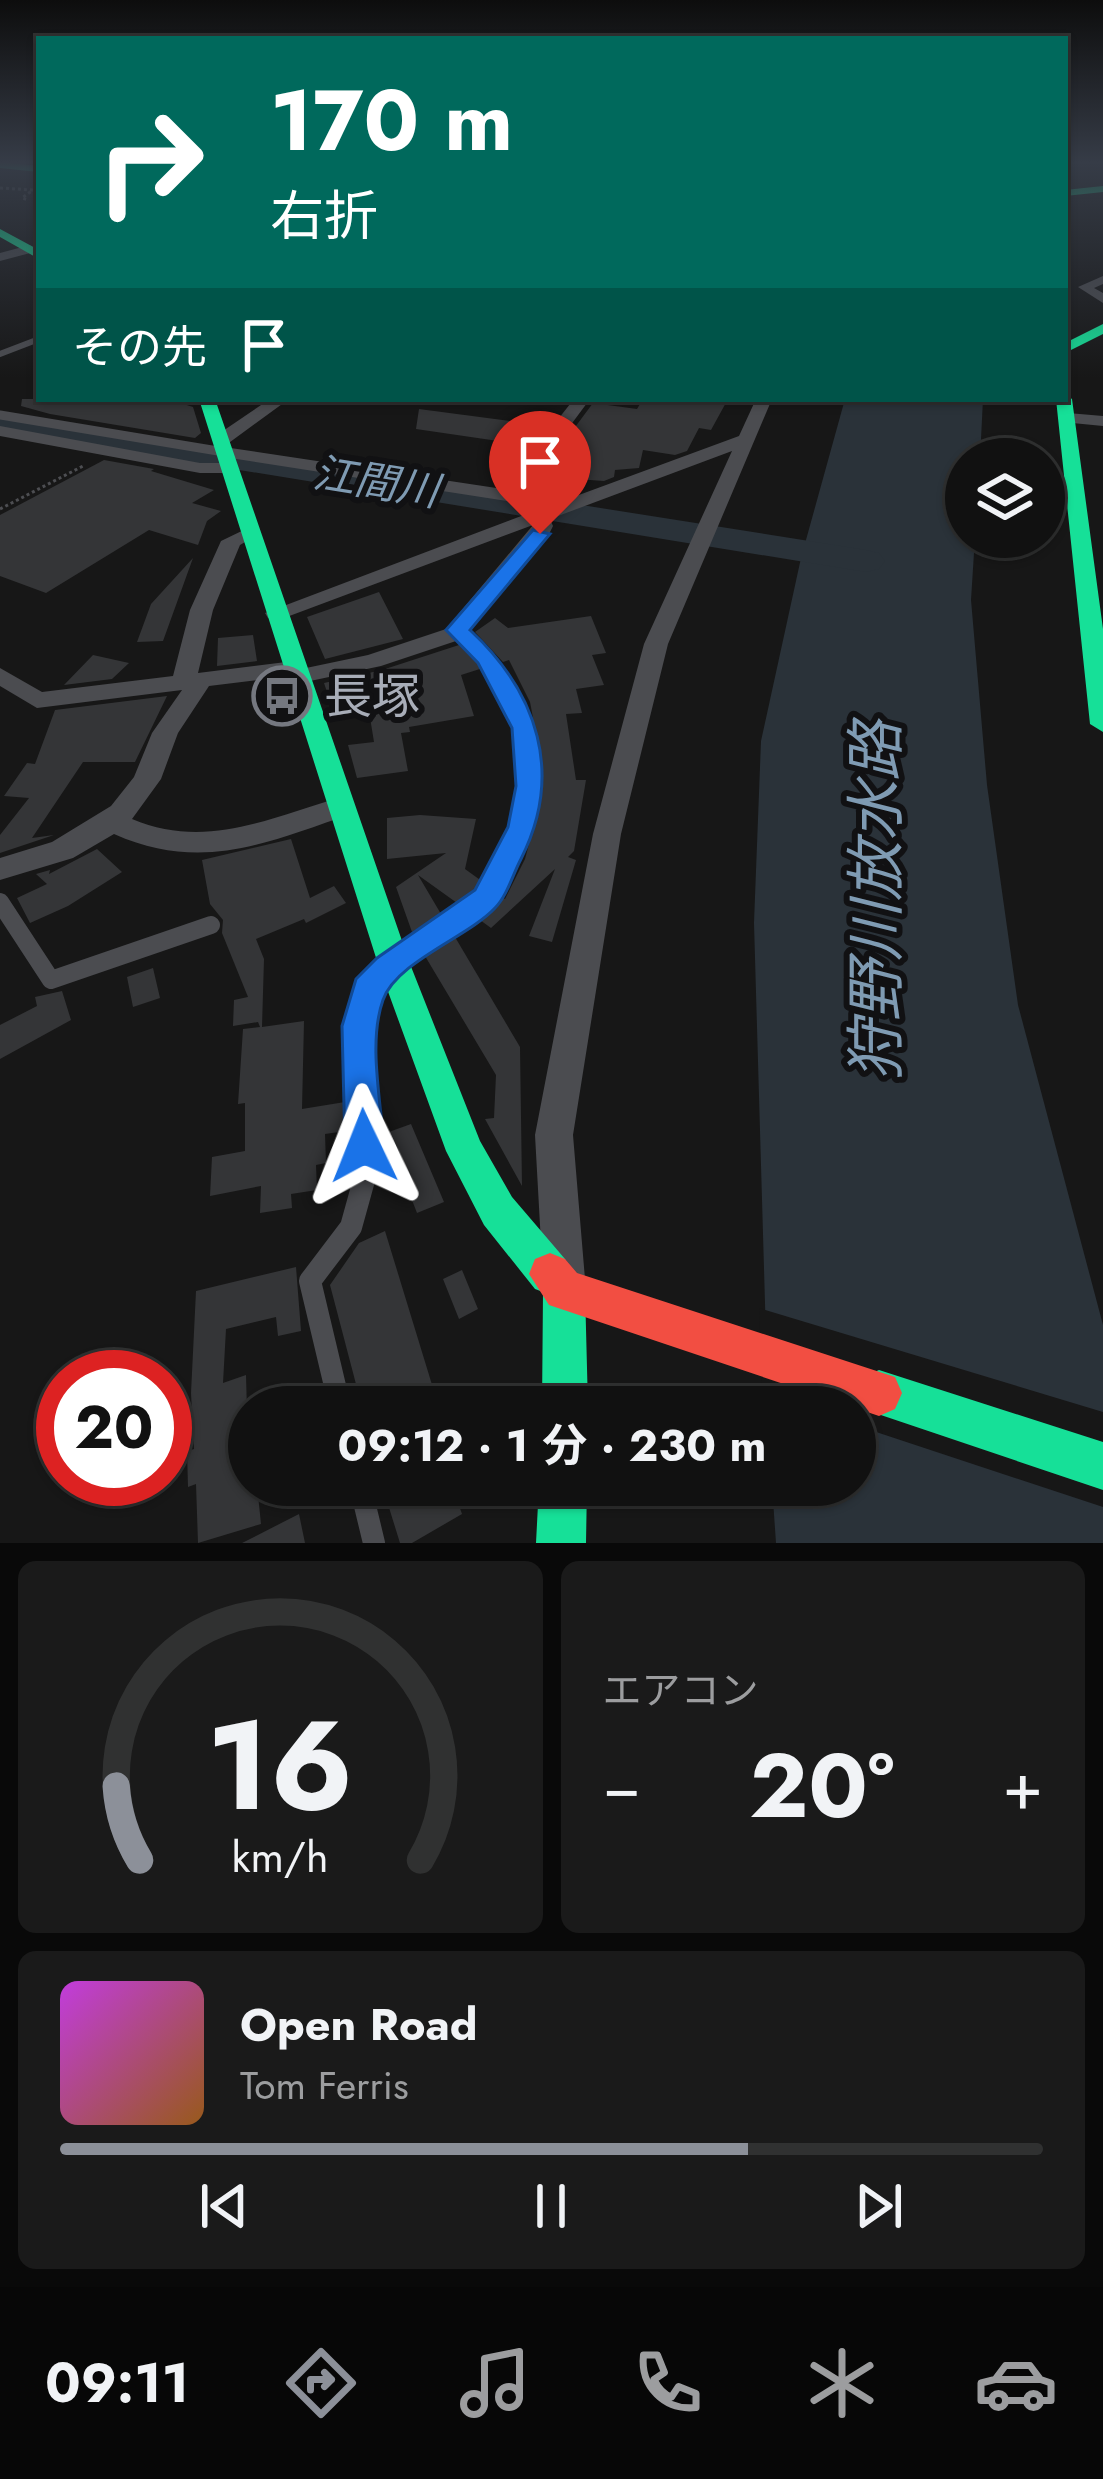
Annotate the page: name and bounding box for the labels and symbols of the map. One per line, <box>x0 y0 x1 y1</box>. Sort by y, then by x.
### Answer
pin <box>489 411 591 534</box>
water label: 江間川 <box>309 442 447 523</box>
place label: 長塚 <box>324 662 420 731</box>
bus stop icon: 長塚 <box>251 665 313 727</box>
water label: 狩野川放水路 <box>833 716 920 1081</box>
position arrow <box>301 1083 427 1209</box>
speed limit sign: 20 <box>36 1350 192 1506</box>

